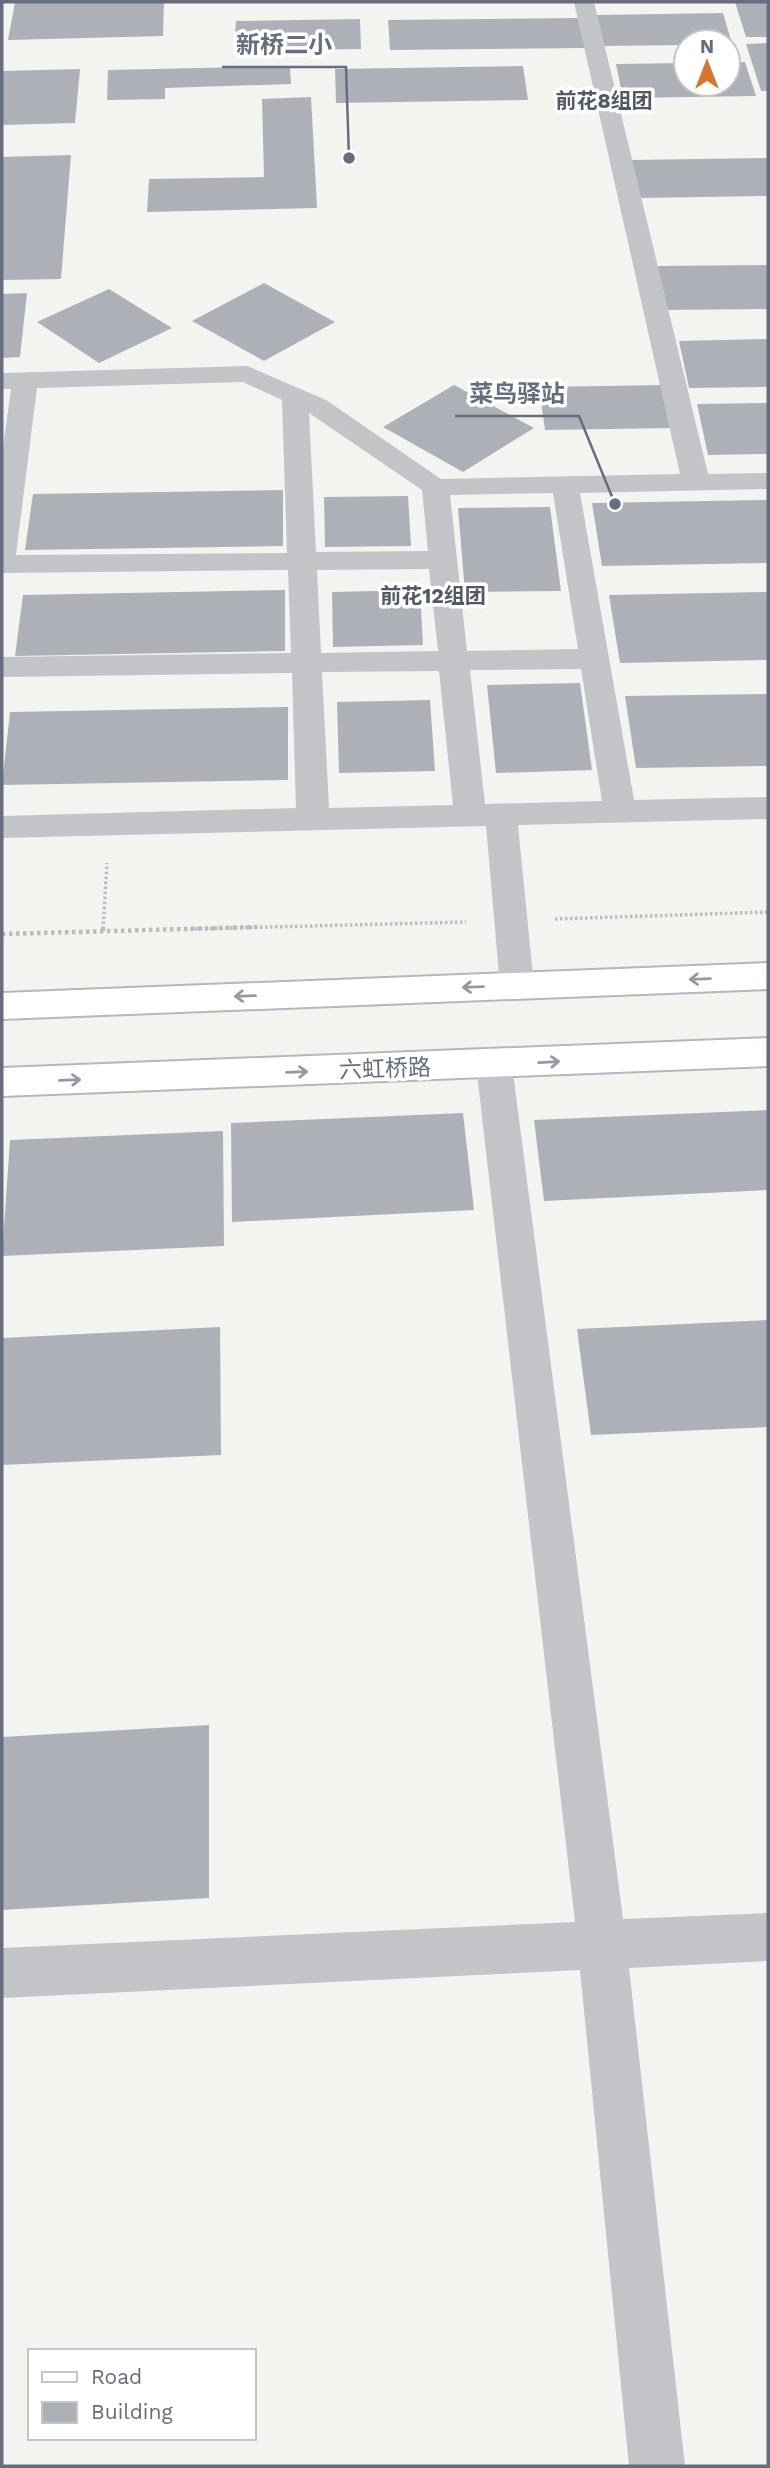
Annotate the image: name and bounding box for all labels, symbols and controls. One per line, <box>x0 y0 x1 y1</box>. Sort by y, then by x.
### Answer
callout: 新桥二小 <box>222 22 346 67</box>
north arrow <box>672 28 742 98</box>
text: 新桥二小 <box>236 31 332 59</box>
text: N <box>700 35 714 58</box>
district label: 前花8组团 <box>555 88 653 113</box>
callout: 菜鸟驿站 <box>455 371 579 416</box>
text: 菜鸟驿站 <box>469 380 565 408</box>
district label: 前花12组团 <box>380 583 486 608</box>
one-way arrow <box>689 972 712 985</box>
one-way arrow <box>461 981 484 994</box>
one-way arrow <box>234 990 257 1003</box>
street label: 六虹桥路 <box>339 1054 431 1084</box>
one-way arrow <box>537 1056 560 1069</box>
one-way arrow <box>286 1065 309 1078</box>
one-way arrow <box>58 1073 81 1087</box>
legend <box>28 2349 256 2440</box>
text: Road <box>91 2364 142 2389</box>
text: Building <box>91 2399 173 2424</box>

